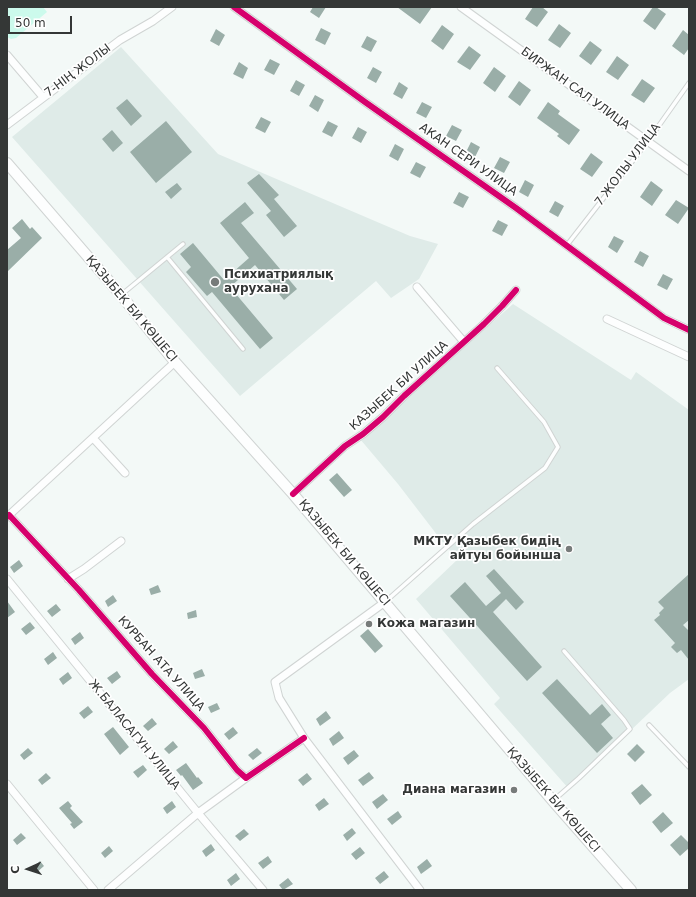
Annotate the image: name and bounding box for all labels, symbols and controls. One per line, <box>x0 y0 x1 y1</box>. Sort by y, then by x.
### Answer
scale bar <box>10 8 74 34</box>
text: 50 m <box>15 16 46 30</box>
street label: 7-НІҢ ЖОЛЫ <box>42 41 114 101</box>
street label: БИРЖАН САЛ УЛИЦА <box>518 45 632 133</box>
street label: АКАН СЕРИ УЛИЦА <box>416 121 520 199</box>
street label: 7 ЖОЛЫ УЛИЦА <box>592 121 664 209</box>
street label: ҚАЗЫБЕК БИ КӨШЕСІ <box>82 253 180 365</box>
place label: Психиатриялық аурухана <box>224 268 333 296</box>
marker: Психиатриялық аурухана <box>209 276 221 288</box>
street label: КАЗЫБЕК БИ УЛИЦА <box>347 338 451 434</box>
street label: ҚАЗЫБЕК БИ КӨШЕСІ <box>295 497 393 609</box>
place label: МКТУ Қазыбек бидің айтуы бойынша <box>413 535 561 563</box>
marker: МКТУ Қазыбек бидің айтуы бойынша <box>564 544 574 554</box>
street label: КУРБАН АТА УЛИЦА <box>115 614 207 714</box>
place label: Кожа магазин <box>377 617 475 631</box>
marker: Кожа магазин <box>364 619 374 629</box>
street label: Ж.БАЛАСАГУН УЛИЦА <box>85 677 183 793</box>
street label: ҚАЗЫБЕК БИ КӨШЕСІ <box>503 745 603 855</box>
place label: Диана магазин <box>402 783 506 797</box>
marker: Диана магазин <box>509 785 519 795</box>
north arrow <box>8 849 48 889</box>
text: С <box>9 865 22 874</box>

